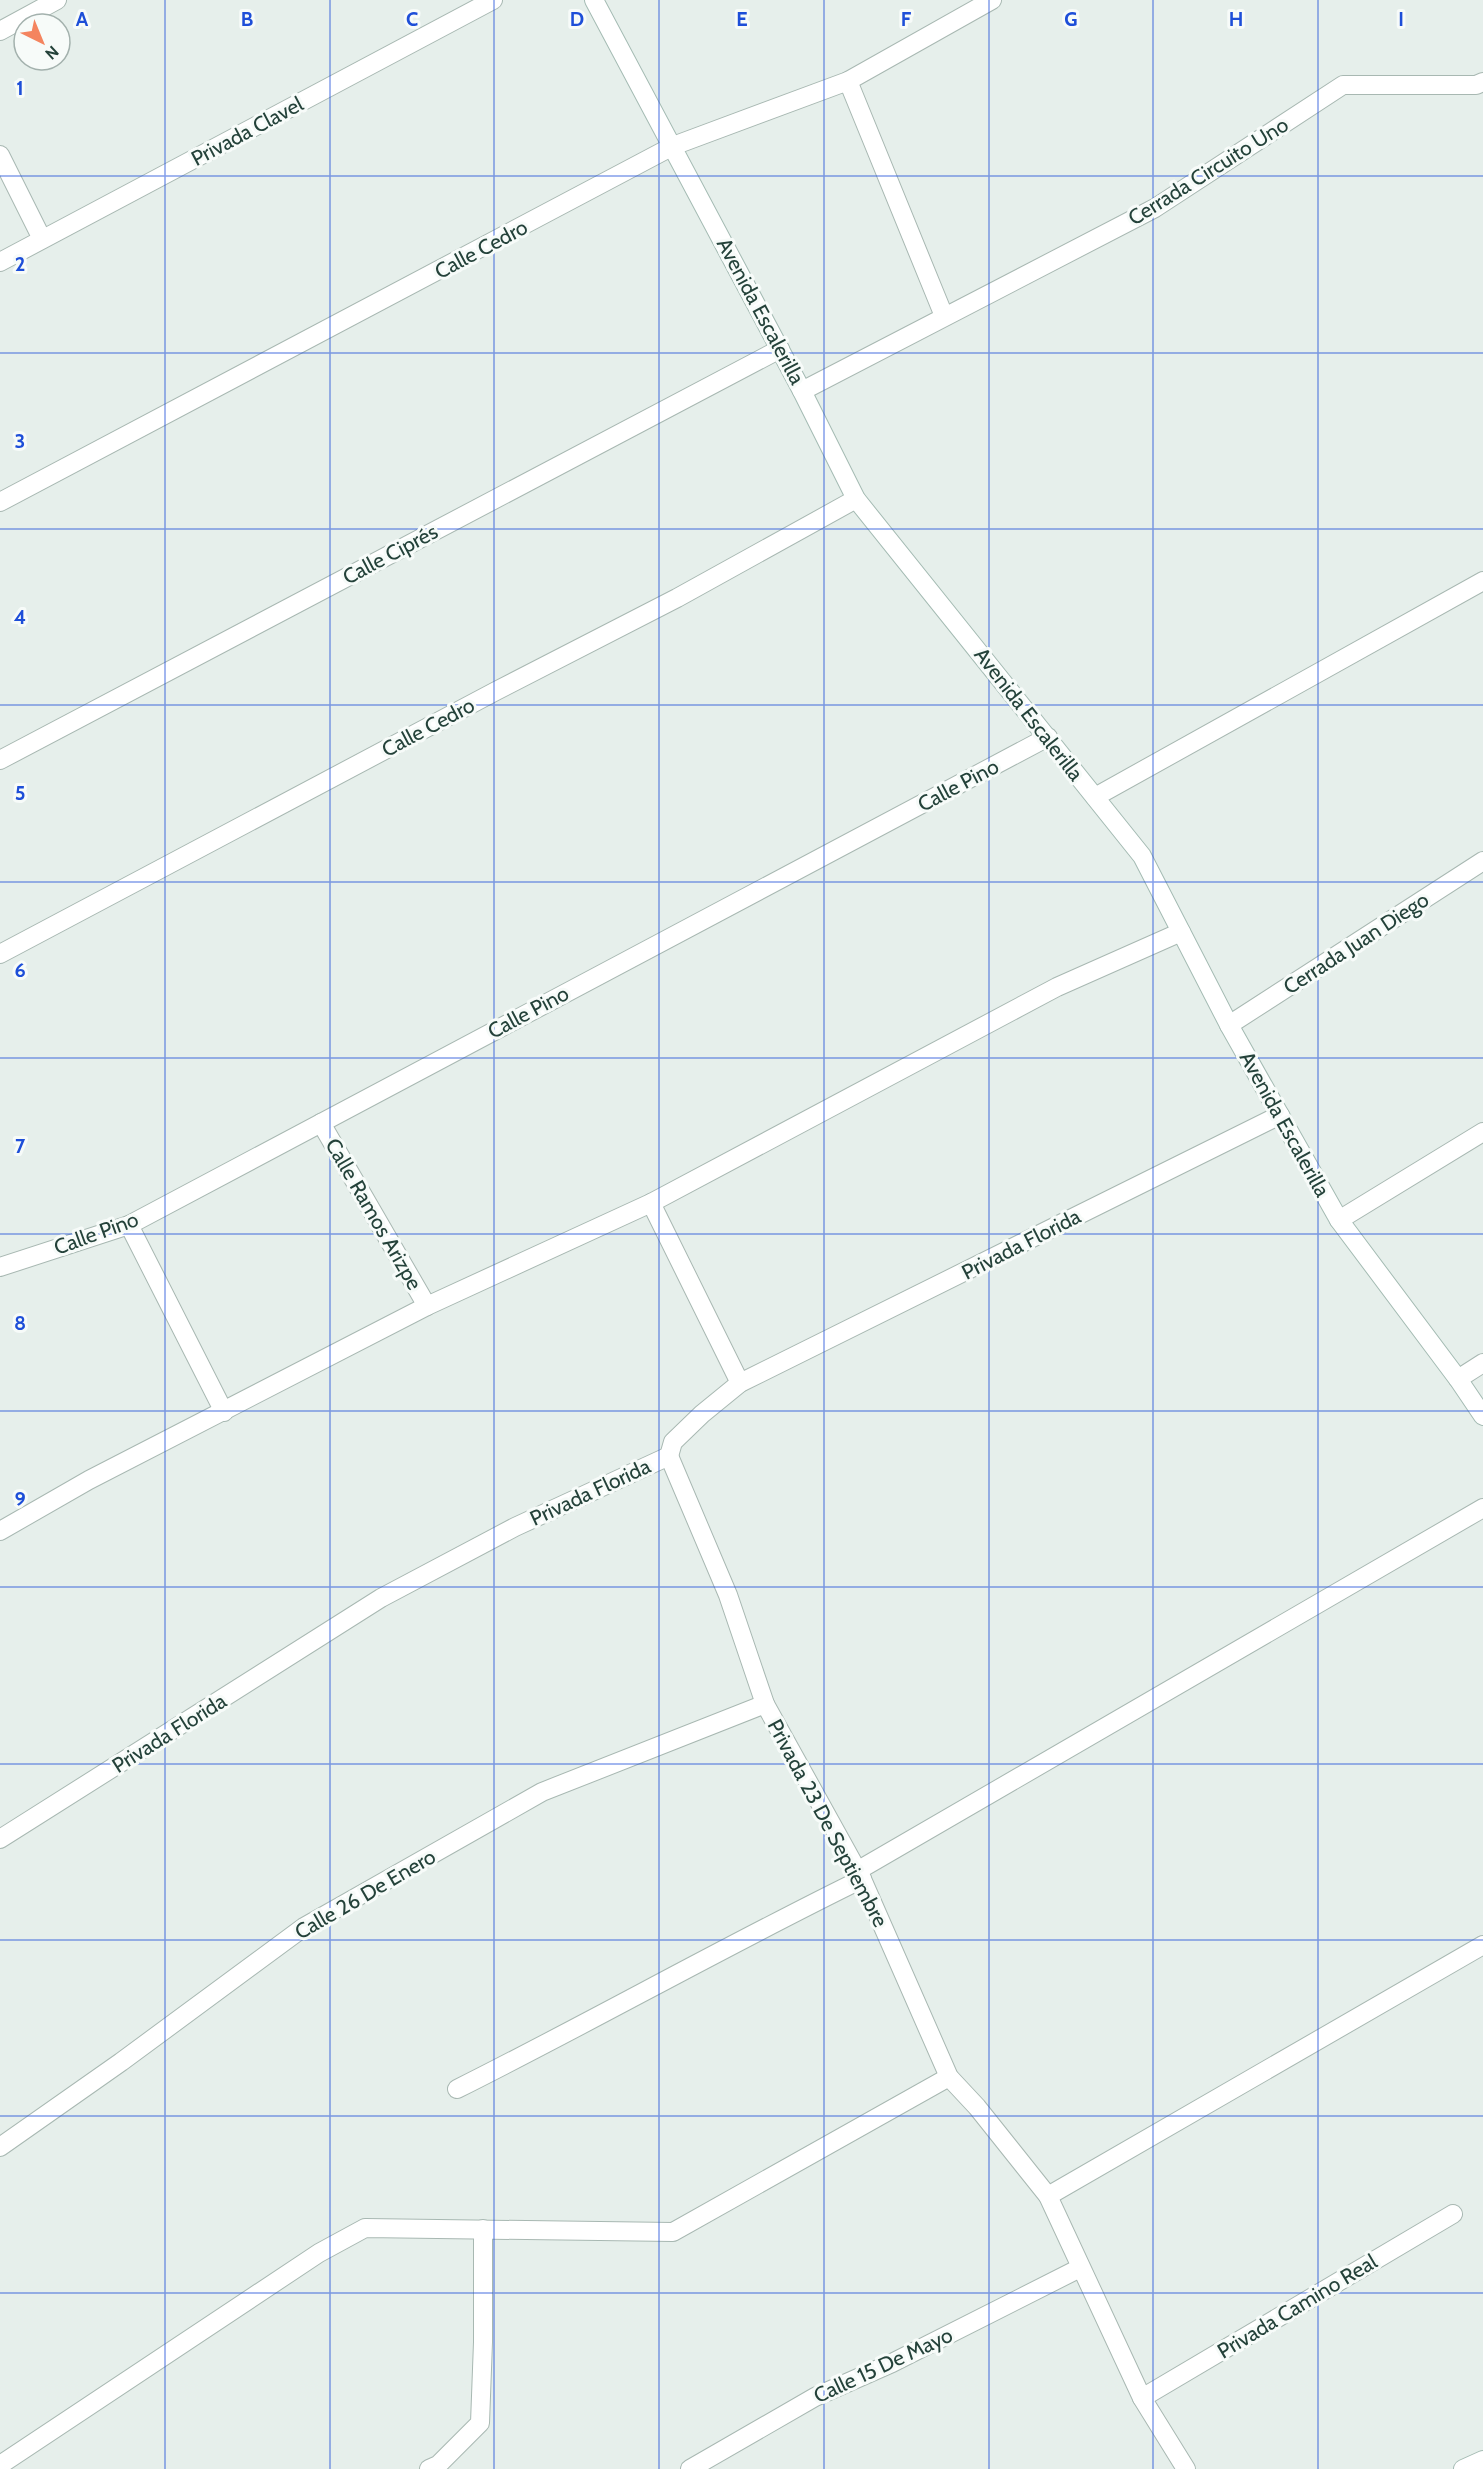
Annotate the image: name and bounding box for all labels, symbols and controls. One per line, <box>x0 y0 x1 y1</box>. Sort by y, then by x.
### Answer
text: A <box>76 7 89 31</box>
text: B <box>241 7 253 31</box>
text: C <box>406 7 418 31</box>
text: D <box>570 7 584 31</box>
text: E <box>736 7 748 31</box>
text: F <box>901 7 912 31</box>
text: G <box>1064 7 1078 31</box>
text: H <box>1229 7 1243 31</box>
text: I <box>1398 7 1404 31</box>
north arrow <box>12 12 72 72</box>
text: N <box>41 42 63 63</box>
text: 1 <box>16 76 24 100</box>
street label: Privada Clavel <box>187 91 307 171</box>
street label: Cerrada Circuito Uno <box>1123 112 1293 230</box>
street label: Calle Cedro <box>430 214 532 284</box>
street label: Avenida Escalerilla <box>712 233 810 389</box>
text: 2 <box>15 252 25 276</box>
text: 3 <box>15 429 25 453</box>
street label: Calle Ciprés <box>338 518 442 589</box>
text: 4 <box>14 605 26 629</box>
street label: Avenida Escalerilla <box>969 642 1089 786</box>
street label: Calle Cedro <box>377 692 479 762</box>
street label: Calle Pino <box>913 753 1003 817</box>
text: 5 <box>15 781 25 805</box>
street label: Cerrada Juan Diego <box>1279 887 1433 999</box>
text: 6 <box>14 958 26 982</box>
street label: Calle Pino <box>483 980 573 1044</box>
street label: Avenida Escalerilla <box>1235 1047 1335 1201</box>
text: 7 <box>15 1134 26 1158</box>
street label: Calle Ramos Arizpe <box>321 1134 428 1294</box>
street label: Privada Florida <box>957 1203 1085 1285</box>
street label: Calle Pino <box>50 1206 142 1260</box>
text: 8 <box>14 1311 26 1335</box>
street label: Privada Florida <box>526 1453 654 1531</box>
text: 9 <box>14 1487 26 1511</box>
street label: Privada Florida <box>107 1688 231 1778</box>
street label: Privada 23 De Septiembre <box>763 1715 893 1931</box>
street label: Calle 26 De Enero <box>290 1844 440 1944</box>
street label: Privada Camino Real <box>1213 2248 1381 2363</box>
street label: Calle 15 De Mayo <box>810 2322 956 2408</box>

